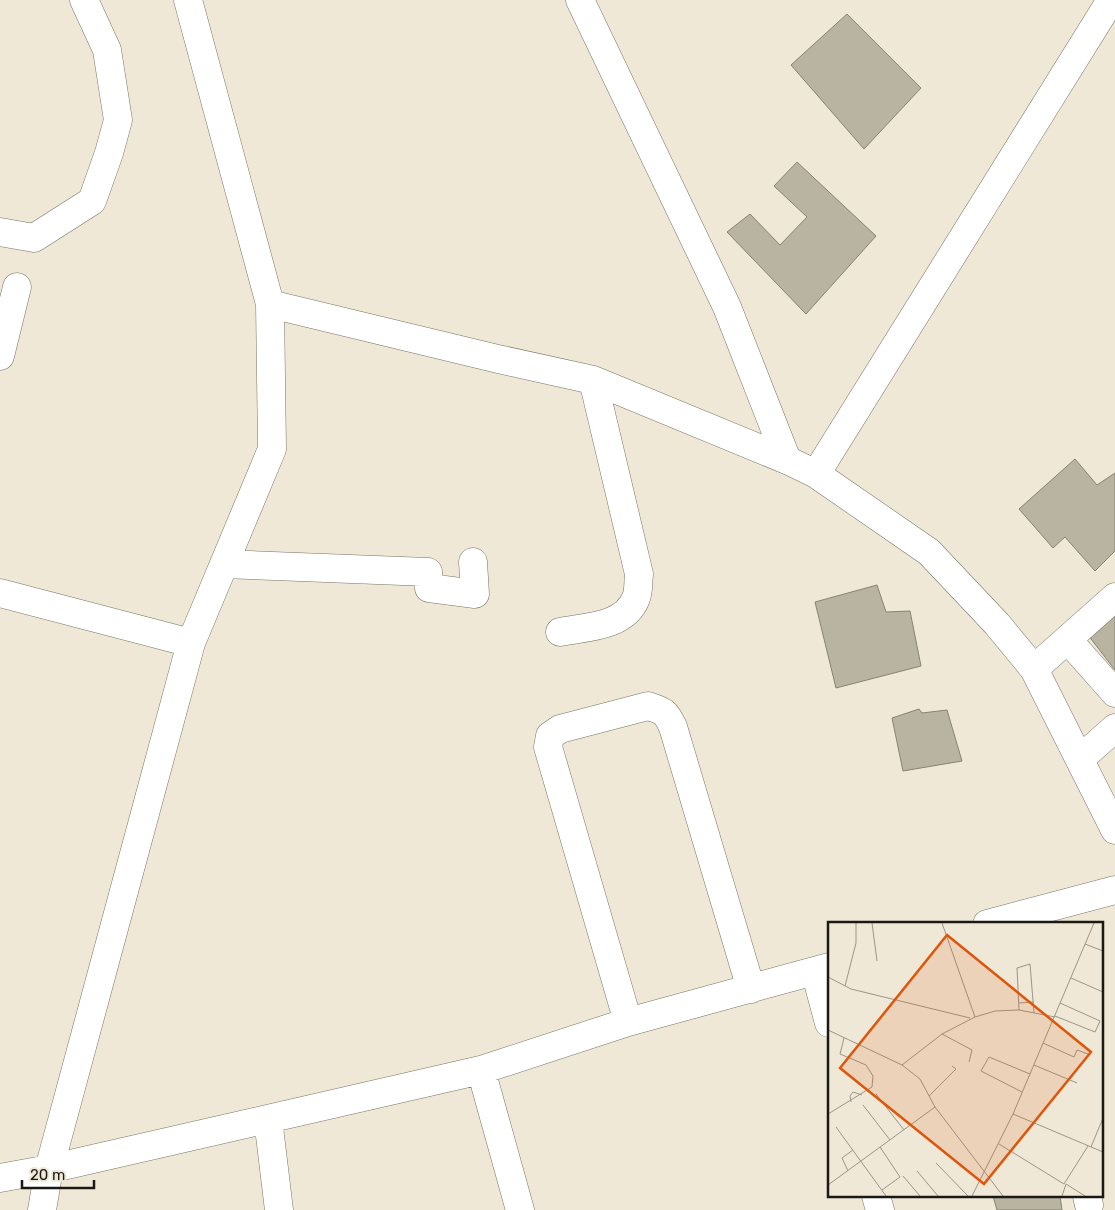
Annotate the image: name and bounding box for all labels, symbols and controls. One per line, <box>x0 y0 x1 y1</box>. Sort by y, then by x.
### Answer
inset map <box>828 922 1102 1198</box>
scale bar <box>22 1158 95 1190</box>
text: 20 m <box>30 1166 65 1184</box>

